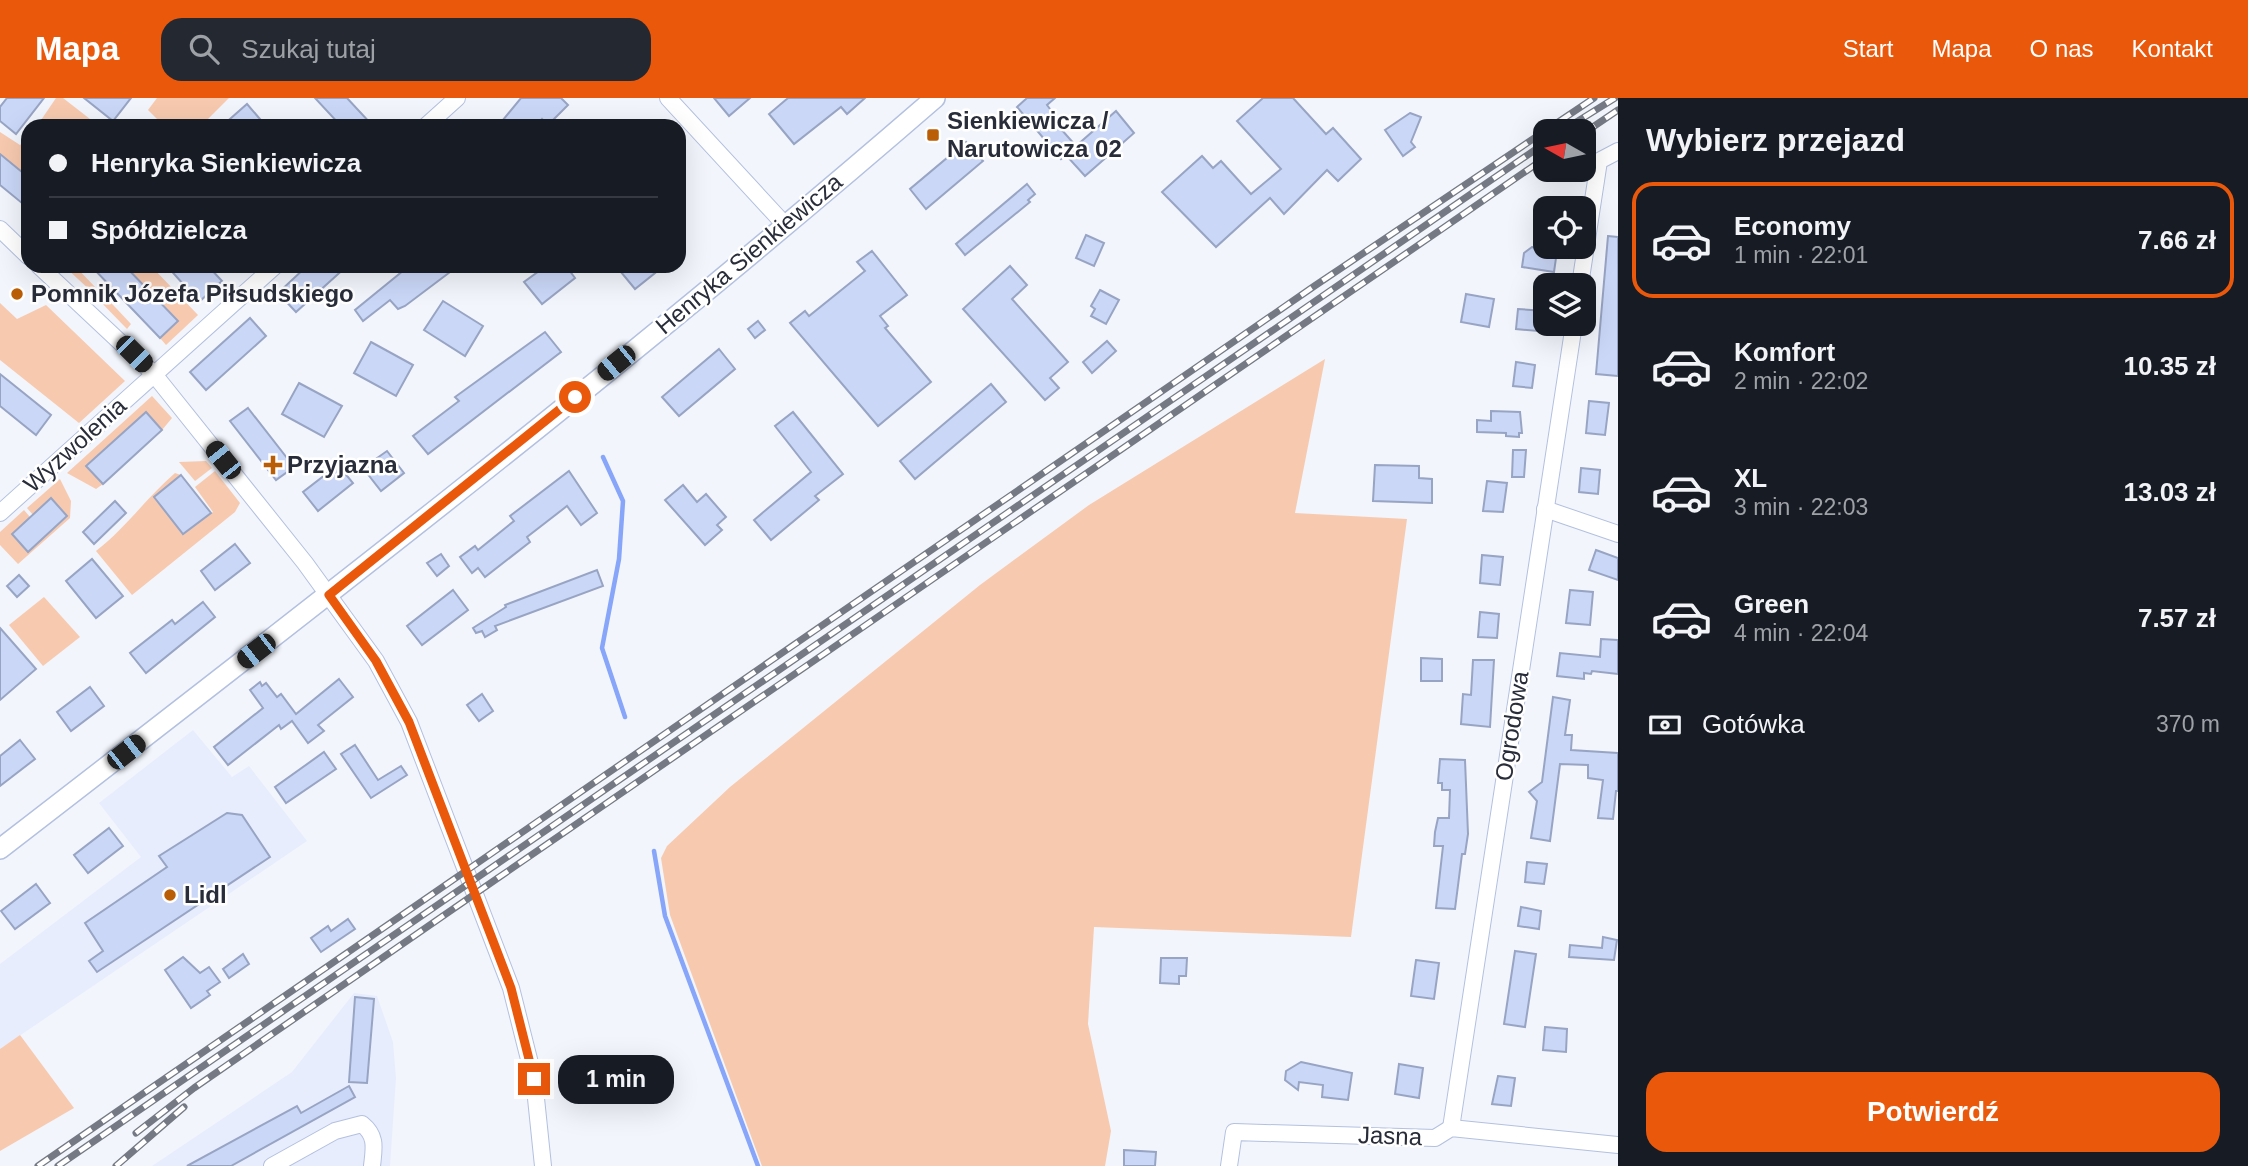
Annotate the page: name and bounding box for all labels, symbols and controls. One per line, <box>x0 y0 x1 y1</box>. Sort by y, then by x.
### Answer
search box <box>161 18 651 81</box>
text: Mapa <box>35 30 119 67</box>
icon: search <box>185 30 223 68</box>
text: Szukaj tutaj <box>241 34 376 64</box>
text: Start <box>1843 35 1894 62</box>
text: Mapa <box>1932 35 1992 62</box>
text: O nas <box>2030 35 2094 62</box>
text: Kontakt <box>2132 35 2213 62</box>
place label: Sienkiewicza / Narutowicza 02 <box>947 107 1122 162</box>
north arrow <box>1533 119 1596 182</box>
map controls <box>1533 119 1596 336</box>
text: Wybierz przejazd <box>1646 122 1905 158</box>
marker: Sienkiewicza / Narutowicza 02 <box>925 127 941 143</box>
text: Henryka Sienkiewicza <box>91 148 361 178</box>
street label: Henryka Sienkiewicza <box>650 167 848 339</box>
button: locate <box>1533 196 1596 259</box>
icon: car <box>1650 209 1713 272</box>
text: Economy <box>1734 211 1851 241</box>
text: Spółdzielcza <box>91 215 247 245</box>
text: 7.66 zł <box>2138 225 2216 255</box>
text: 1 min · 22:01 <box>1734 242 1868 268</box>
button: layers <box>1533 273 1596 336</box>
place label: Pomnik Józefa Piłsudskiego <box>31 280 354 307</box>
marker: Pomnik Józefa Piłsudskiego <box>9 286 25 302</box>
car <box>112 332 157 376</box>
icon: car <box>1650 335 1713 398</box>
text: Komfort <box>1734 337 1835 367</box>
car <box>594 342 639 384</box>
text: 10.35 zł <box>2123 351 2216 381</box>
text: 2 min · 22:02 <box>1734 368 1868 394</box>
route start <box>559 381 591 413</box>
street label: Wyzwolenia <box>18 391 132 497</box>
car <box>202 437 245 483</box>
place label: Przyjazna <box>287 451 398 478</box>
marker: Przyjazna <box>265 457 281 473</box>
icon: car <box>1650 461 1713 524</box>
text: XL <box>1734 463 1767 493</box>
text: 13.03 zł <box>2123 477 2216 507</box>
text: 3 min · 22:03 <box>1734 494 1868 520</box>
icon: car <box>1650 587 1713 650</box>
text: Green <box>1734 589 1809 619</box>
text: 7.57 zł <box>2138 603 2216 633</box>
text: 4 min · 22:04 <box>1734 620 1868 646</box>
car <box>233 630 280 672</box>
street label: Ogrodowa <box>1490 668 1534 783</box>
icon: cash <box>1646 706 1684 744</box>
text: Gotówka <box>1702 709 1805 739</box>
text: 370 m <box>2156 711 2220 737</box>
car <box>103 731 150 773</box>
place label: Lidl <box>184 881 227 908</box>
marker: Lidl <box>162 887 178 903</box>
callout: 1 min <box>558 1054 674 1104</box>
route end <box>518 1063 550 1095</box>
text: 1 min <box>586 1066 646 1092</box>
button: Potwierdź <box>1646 1072 2220 1152</box>
street label: Jasna <box>1358 1121 1423 1150</box>

